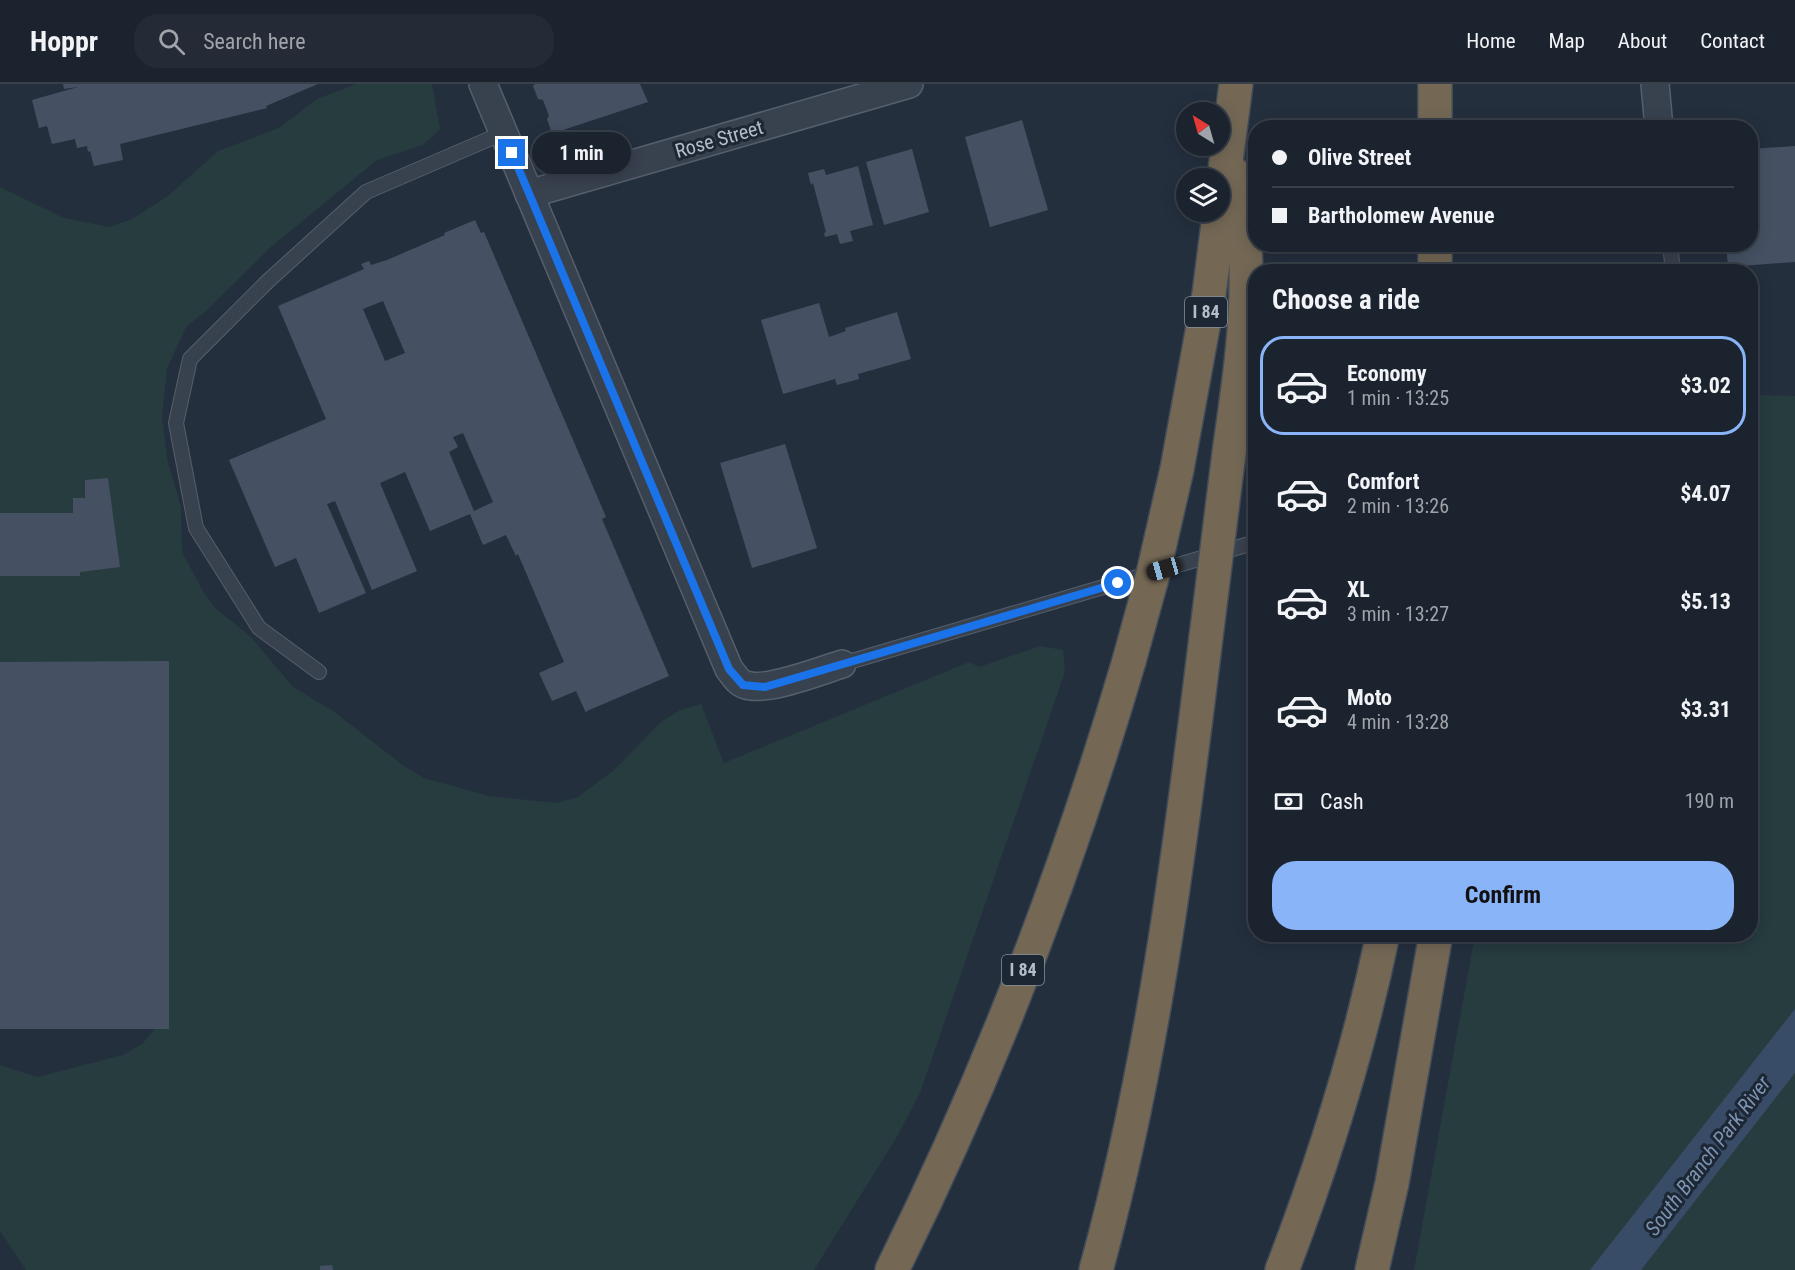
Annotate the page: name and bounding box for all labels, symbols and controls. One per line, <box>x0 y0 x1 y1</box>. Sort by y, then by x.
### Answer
search box <box>134 14 554 68</box>
text: Hoppr <box>30 25 98 58</box>
icon: search <box>155 25 188 58</box>
text: Search here <box>203 29 305 54</box>
text: Home <box>1466 29 1516 53</box>
text: Map <box>1549 29 1585 53</box>
text: About <box>1618 29 1667 53</box>
text: Contact <box>1700 29 1765 53</box>
north arrow <box>1176 102 1230 156</box>
map controls <box>1176 102 1230 222</box>
street label: Rose Street <box>672 115 766 163</box>
callout: 1 min <box>533 132 632 174</box>
route end <box>498 139 525 166</box>
text: 1 min <box>559 141 604 165</box>
text: Olive Street <box>1308 145 1411 170</box>
button: layers <box>1176 168 1230 222</box>
text: Bartholomew Avenue <box>1308 203 1494 228</box>
text: Choose a ride <box>1272 284 1420 316</box>
road number: I 84 <box>1185 297 1227 327</box>
icon: car <box>1275 359 1329 413</box>
text: Economy <box>1347 361 1427 386</box>
text: $3.02 <box>1680 373 1731 398</box>
text: 1 min · 13:25 <box>1347 386 1449 410</box>
icon: car <box>1275 467 1329 521</box>
text: Comfort <box>1347 469 1420 494</box>
text: $4.07 <box>1680 481 1731 506</box>
text: 2 min · 13:26 <box>1347 494 1449 518</box>
car <box>1144 555 1184 583</box>
route start <box>1104 569 1131 596</box>
icon: car <box>1275 575 1329 629</box>
text: XL <box>1347 577 1370 602</box>
text: $5.13 <box>1680 589 1731 614</box>
text: 3 min · 13:27 <box>1347 602 1449 626</box>
icon: car <box>1275 683 1329 737</box>
text: Moto <box>1347 685 1392 710</box>
text: $3.31 <box>1680 697 1731 722</box>
text: 4 min · 13:28 <box>1347 710 1449 734</box>
icon: cash <box>1272 785 1305 818</box>
text: Cash <box>1320 789 1364 814</box>
text: 190 m <box>1685 789 1734 813</box>
button: Confirm <box>1272 861 1734 930</box>
road number: I 84 <box>1002 955 1044 985</box>
water label: South Branch Park River <box>1640 1071 1776 1240</box>

